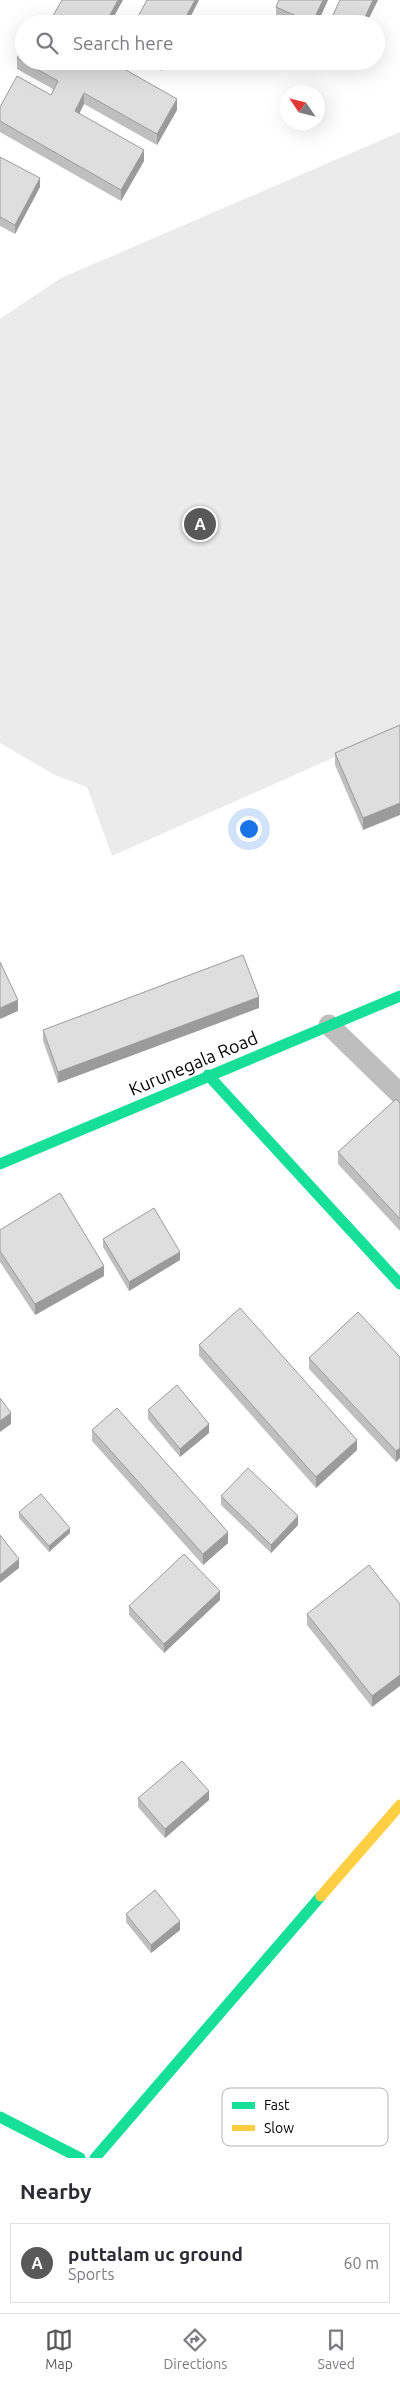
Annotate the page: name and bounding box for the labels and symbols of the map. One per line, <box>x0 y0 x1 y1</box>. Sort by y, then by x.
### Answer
north arrow <box>280 85 325 130</box>
pin: A <box>184 505 216 543</box>
your location <box>236 816 262 842</box>
street label: Kurunegala Road <box>126 1027 260 1099</box>
legend <box>222 2088 388 2146</box>
text: Fast <box>264 2097 290 2113</box>
text: Slow <box>264 2120 294 2136</box>

